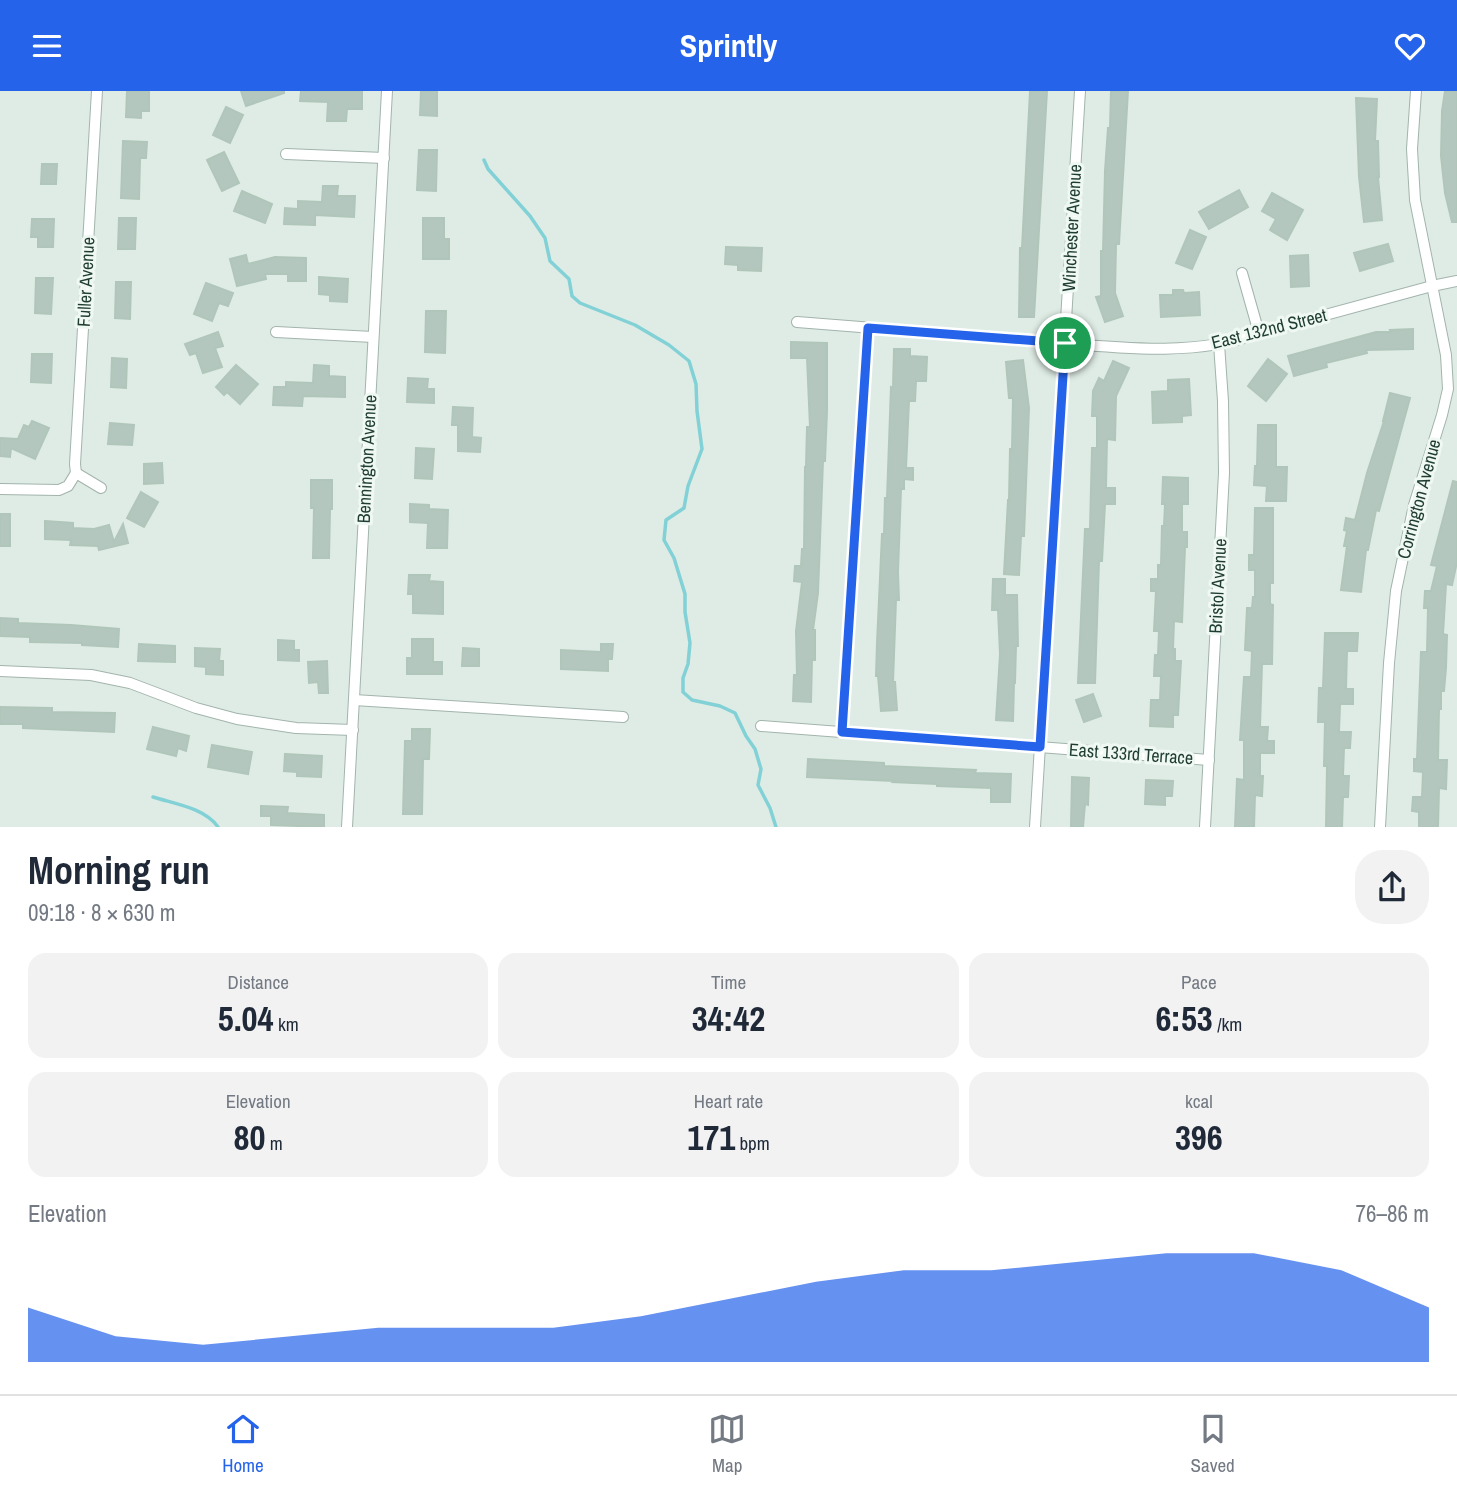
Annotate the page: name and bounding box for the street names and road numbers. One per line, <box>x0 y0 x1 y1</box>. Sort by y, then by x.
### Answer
street label: Winchester Avenue <box>1056 164 1087 292</box>
street label: Fuller Avenue <box>71 236 100 328</box>
street label: East 132nd Street <box>1209 302 1329 355</box>
street label: Bennington Avenue <box>351 394 382 524</box>
street label: Corrington Avenue <box>1391 436 1446 561</box>
street label: Bristol Avenue <box>1203 538 1232 634</box>
street label: East 133rd Terrace <box>1068 737 1194 770</box>

